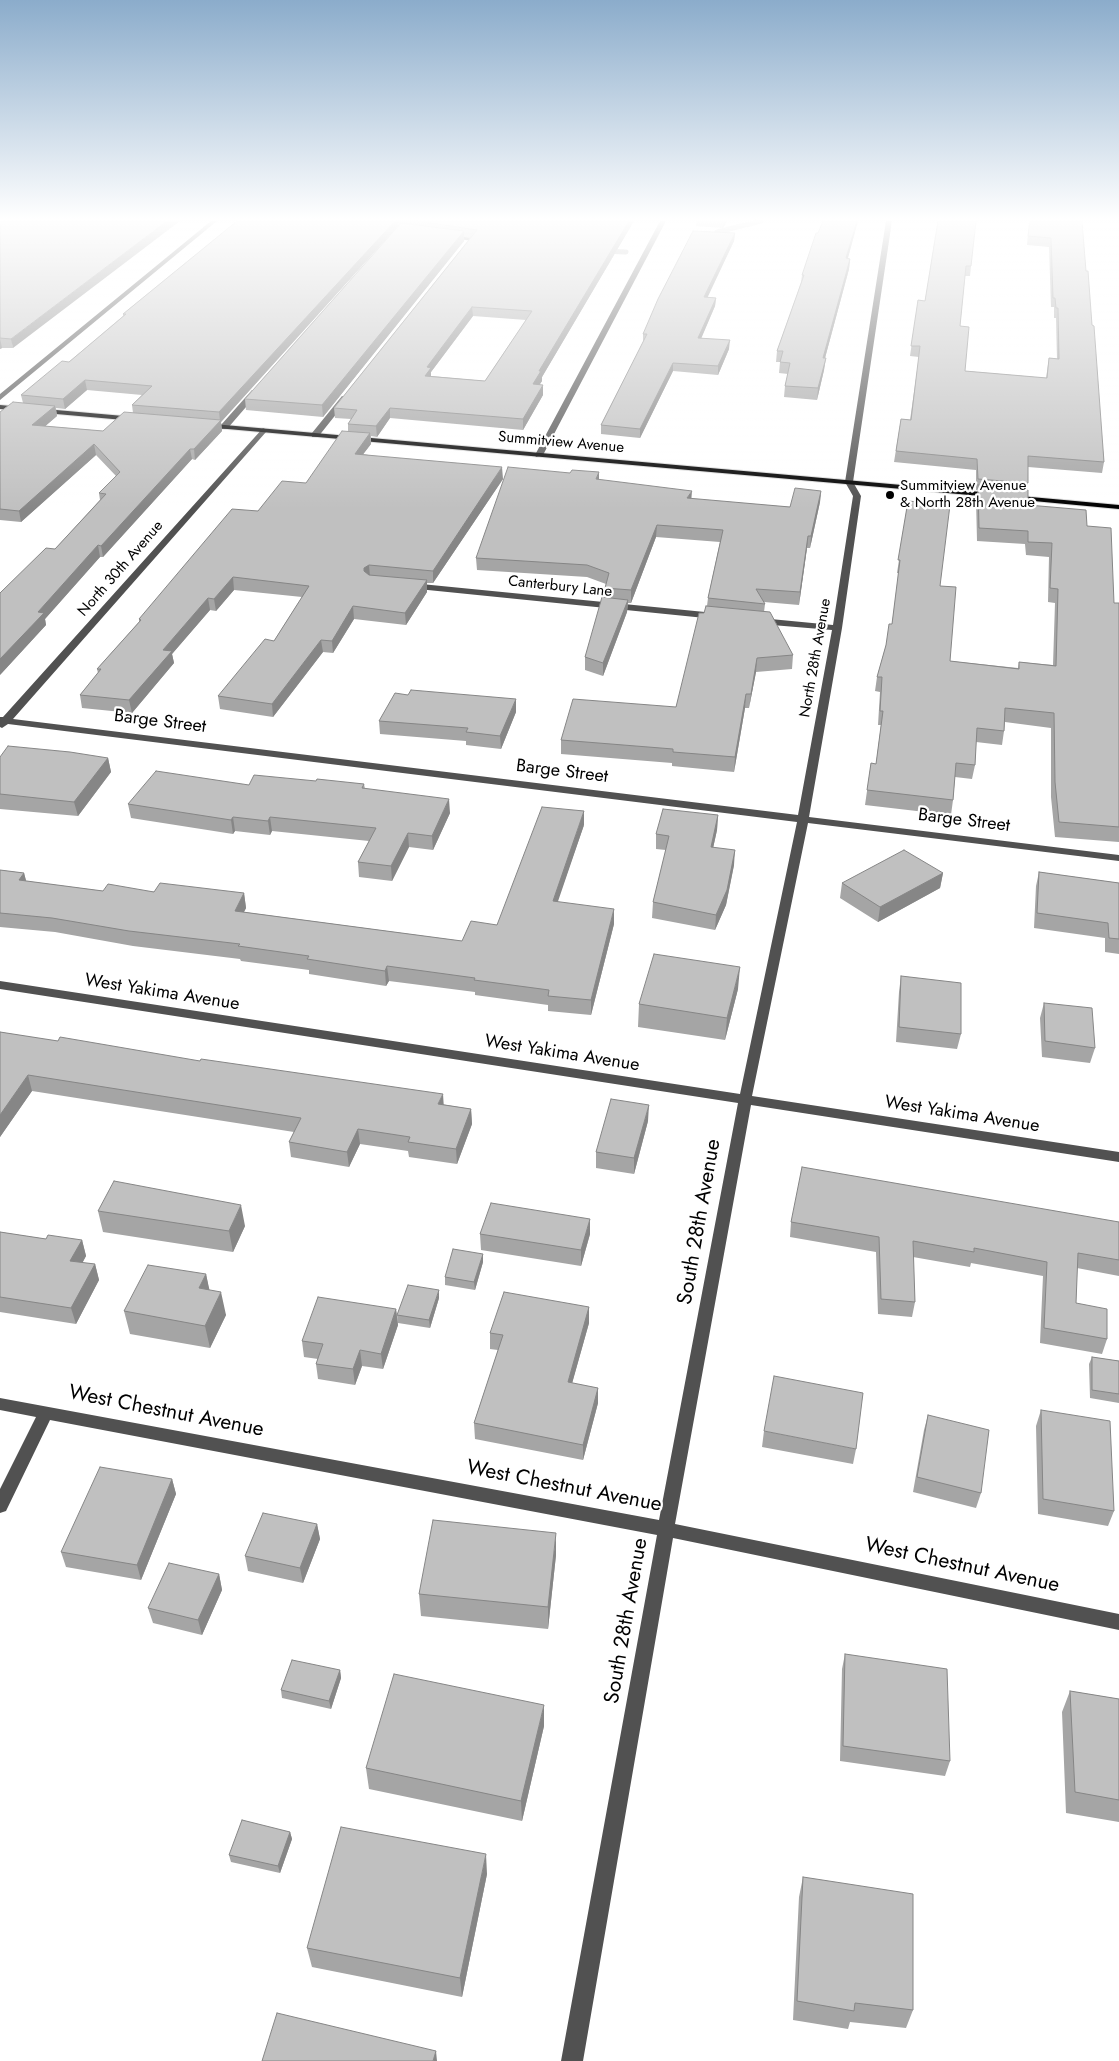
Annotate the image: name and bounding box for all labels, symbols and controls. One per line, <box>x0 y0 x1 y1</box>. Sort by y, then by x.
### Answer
street label: Summitview Avenue <box>497 429 625 457</box>
place label: Summitview Avenue & North 28th Avenue <box>900 477 1035 512</box>
marker: Summitview Avenue & North 28th Avenue <box>884 489 896 501</box>
street label: North 30th Avenue <box>75 518 167 620</box>
street label: Canterbury Lane <box>507 573 613 601</box>
street label: North 28th Avenue <box>797 597 835 719</box>
street label: Barge Street <box>113 706 207 738</box>
street label: Barge Street <box>515 756 609 788</box>
street label: Barge Street <box>917 805 1011 837</box>
street label: West Yakima Avenue <box>83 970 241 1016</box>
street label: West Yakima Avenue <box>483 1031 641 1077</box>
street label: West Yakima Avenue <box>883 1092 1041 1138</box>
street label: South 28th Avenue <box>673 1137 727 1307</box>
street label: West Chestnut Avenue <box>66 1381 266 1443</box>
street label: West Chestnut Avenue <box>464 1456 664 1518</box>
street label: West Chestnut Avenue <box>862 1533 1062 1599</box>
street label: South 28th Avenue <box>600 1536 654 1706</box>

